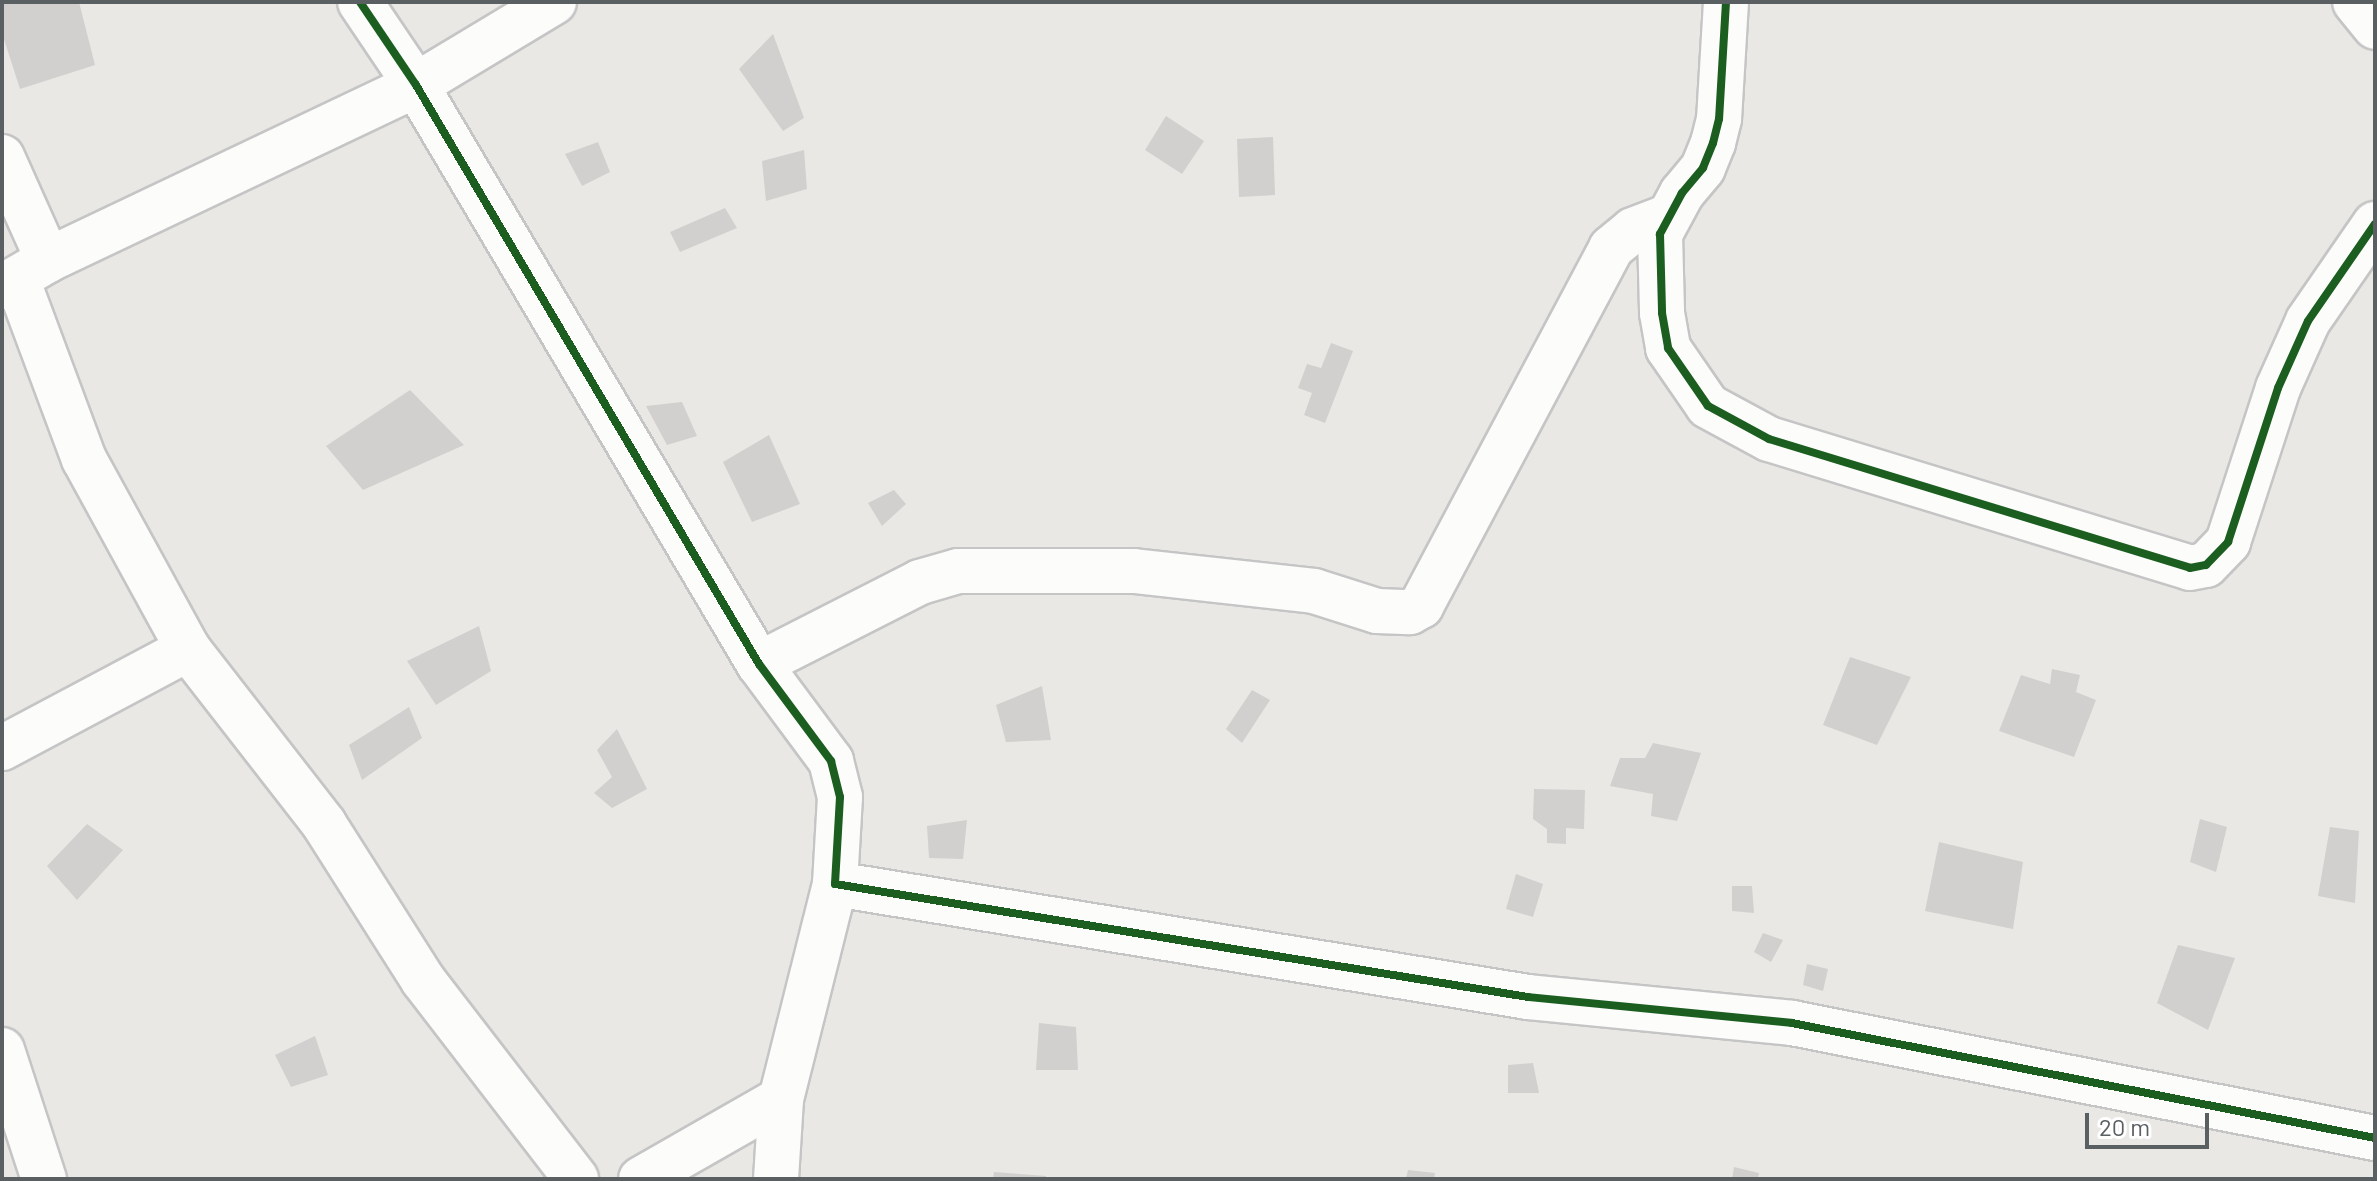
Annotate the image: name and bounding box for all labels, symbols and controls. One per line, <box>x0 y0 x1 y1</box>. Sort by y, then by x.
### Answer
scale bar <box>2089 1097 2213 1147</box>
text: 20 m <box>2099 1112 2150 1141</box>

